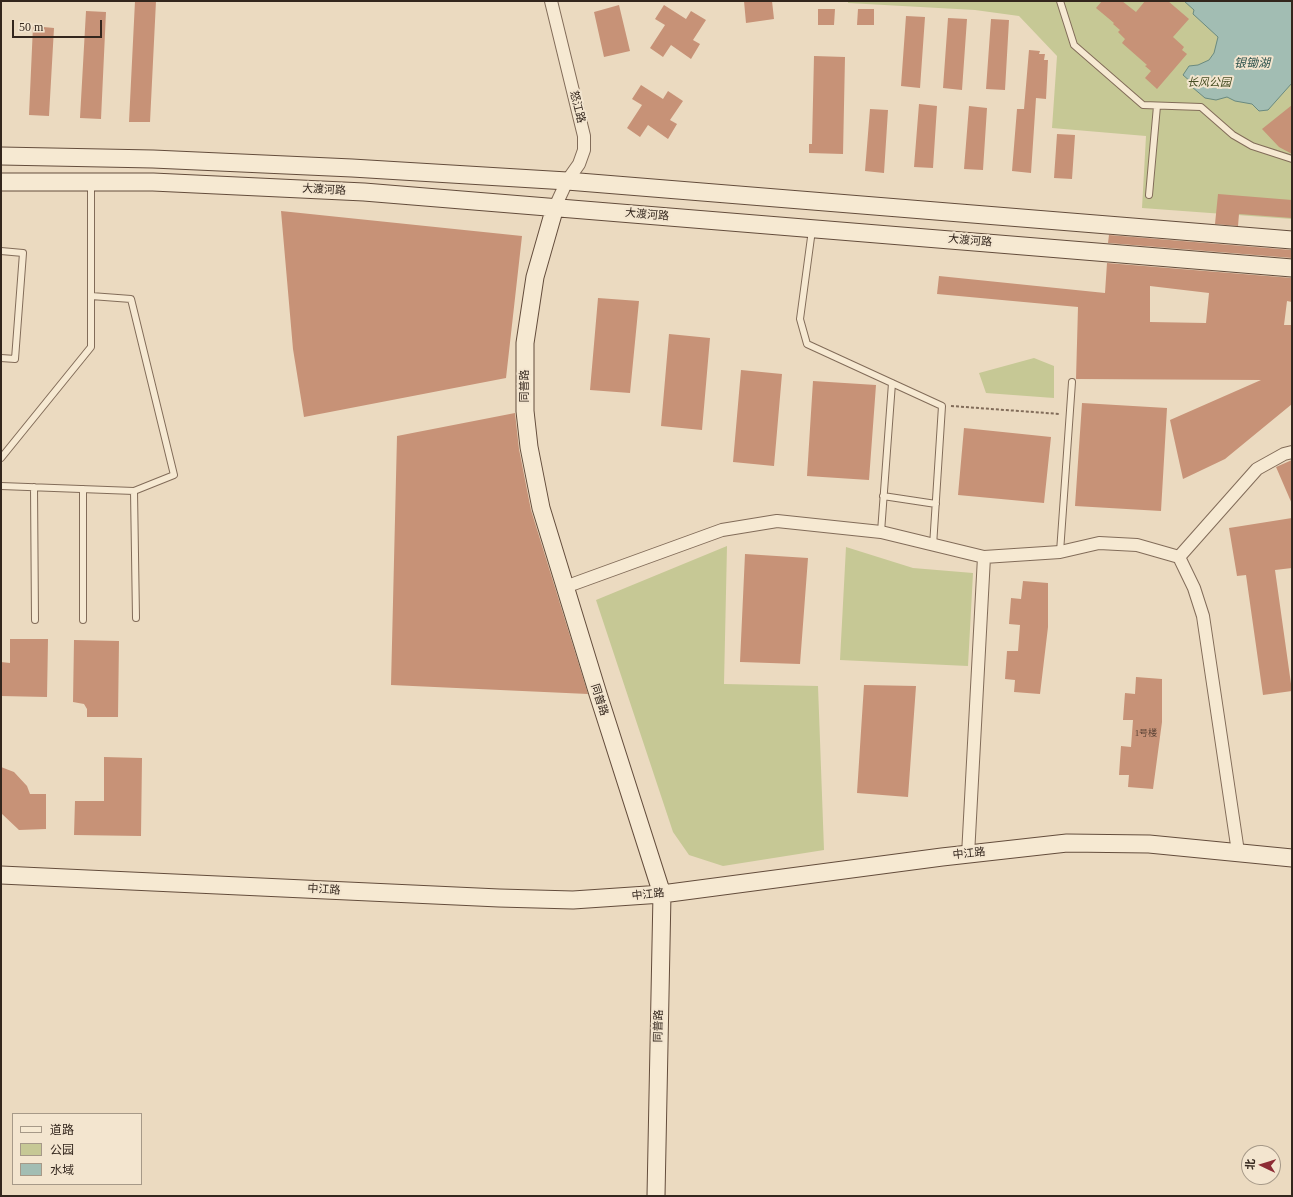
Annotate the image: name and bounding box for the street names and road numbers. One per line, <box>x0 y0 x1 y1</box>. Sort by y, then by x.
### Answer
street label: 怒江路 <box>567 89 587 125</box>
street label: 大渡河路 <box>302 182 346 198</box>
street label: 大渡河路 <box>625 207 669 223</box>
street label: 大渡河路 <box>948 233 992 249</box>
street label: 同普路 <box>518 370 532 402</box>
street label: 同普路 <box>588 682 610 718</box>
street label: 中江路 <box>952 846 986 862</box>
street label: 中江路 <box>307 883 341 897</box>
street label: 中江路 <box>631 887 665 903</box>
street label: 同普路 <box>652 1009 666 1043</box>

